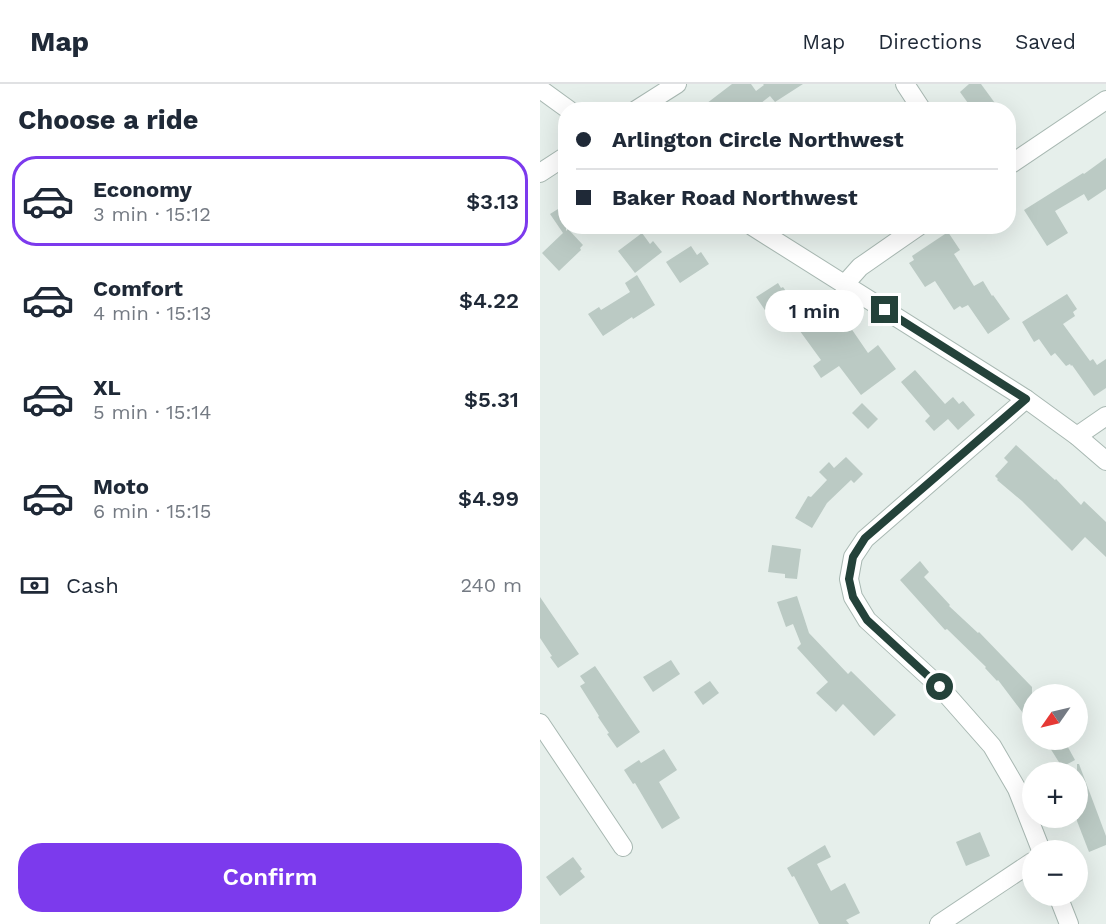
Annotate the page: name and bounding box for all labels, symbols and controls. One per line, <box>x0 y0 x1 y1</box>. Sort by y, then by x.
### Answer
text: Map <box>30 25 89 58</box>
text: Map <box>802 29 845 54</box>
text: Directions <box>878 29 982 54</box>
text: Saved <box>1015 29 1076 54</box>
text: Choose a ride <box>18 104 198 136</box>
text: Arlington Circle Northwest <box>612 127 904 152</box>
icon: car <box>21 174 75 228</box>
text: Economy <box>93 177 192 202</box>
text: Baker Road Northwest <box>612 185 858 210</box>
text: $3.13 <box>466 189 519 214</box>
text: 3 min · 15:12 <box>93 202 211 226</box>
icon: car <box>21 273 75 327</box>
text: Comfort <box>93 276 183 301</box>
text: $4.22 <box>459 288 519 313</box>
callout: 1 min <box>765 289 864 331</box>
route end <box>871 296 898 323</box>
text: 1 min <box>789 299 840 323</box>
text: 4 min · 15:13 <box>93 301 211 325</box>
icon: car <box>21 372 75 426</box>
text: XL <box>93 375 121 400</box>
text: $5.31 <box>464 387 519 412</box>
text: 5 min · 15:14 <box>93 400 211 424</box>
icon: car <box>21 471 75 525</box>
text: Moto <box>93 474 149 499</box>
text: $4.99 <box>458 486 519 511</box>
text: 6 min · 15:15 <box>93 499 211 523</box>
icon: cash <box>18 569 51 602</box>
text: Cash <box>66 573 119 598</box>
text: 240 m <box>460 573 522 597</box>
route start <box>926 673 953 700</box>
north arrow <box>1022 684 1088 750</box>
map controls <box>1022 684 1088 906</box>
button: + <box>1022 762 1088 828</box>
button: − <box>1022 840 1088 906</box>
button: Confirm <box>18 843 522 912</box>

